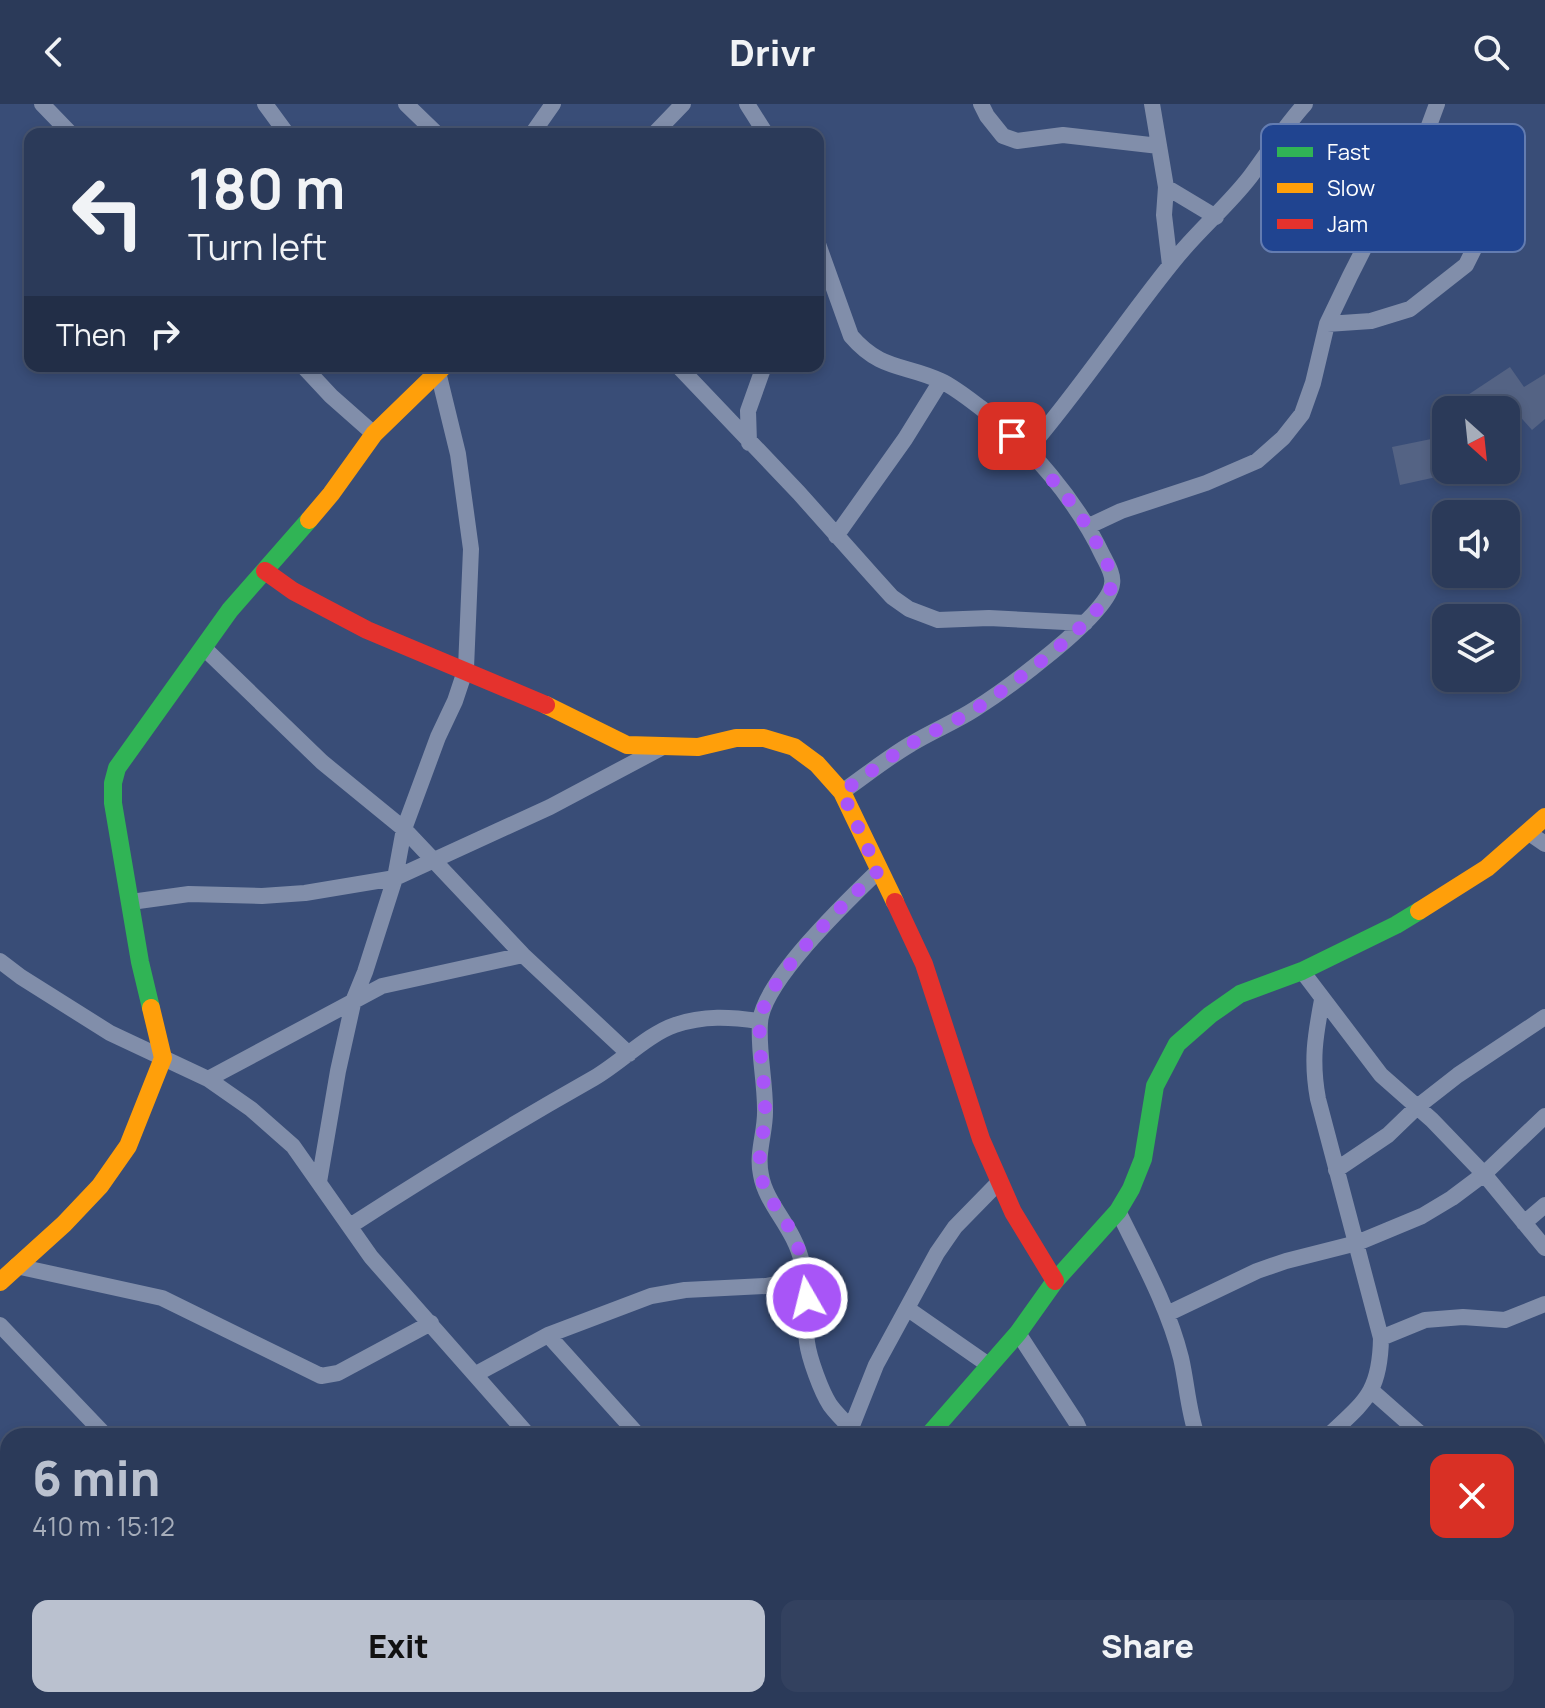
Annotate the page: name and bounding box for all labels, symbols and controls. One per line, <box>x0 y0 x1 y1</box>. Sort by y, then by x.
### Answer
text: Drivr <box>729 28 816 77</box>
icon: back <box>32 30 76 74</box>
icon: search <box>1469 30 1513 74</box>
legend <box>1261 124 1525 252</box>
text: Fast <box>1327 137 1370 167</box>
text: 180 m <box>188 149 345 226</box>
icon: left <box>56 160 160 264</box>
text: Slow <box>1327 173 1375 203</box>
text: Jam <box>1327 209 1368 239</box>
text: Turn left <box>188 222 327 271</box>
icon: right <box>143 312 187 356</box>
text: Then <box>56 314 127 355</box>
north arrow <box>1432 396 1520 484</box>
map controls <box>1432 396 1520 692</box>
pin <box>978 402 1046 470</box>
icon: arrive <box>990 414 1034 458</box>
button: sound <box>1432 500 1520 588</box>
button: layers <box>1432 604 1520 692</box>
position arrow <box>765 1256 849 1340</box>
text: 6 min <box>32 1445 160 1510</box>
button: close <box>1430 1454 1514 1538</box>
text: 410 m · 15:12 <box>32 1508 175 1544</box>
button: Exit <box>32 1600 765 1692</box>
button: Share <box>781 1600 1514 1692</box>

